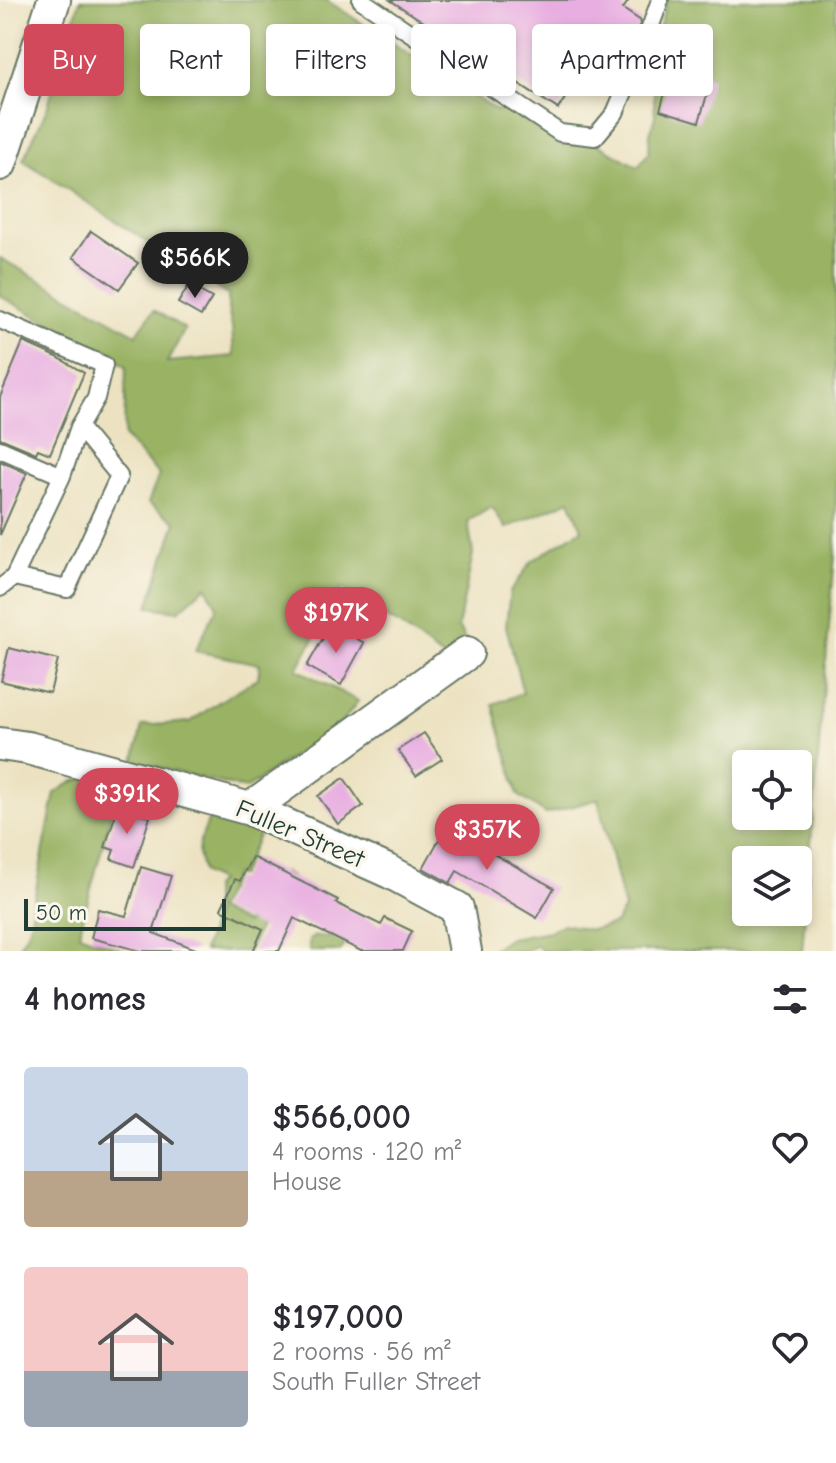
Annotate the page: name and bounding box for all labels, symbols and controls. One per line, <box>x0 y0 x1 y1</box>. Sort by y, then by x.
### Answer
chip: Buy <box>24 24 124 96</box>
chip: Rent <box>140 24 250 96</box>
chip: Filters <box>266 24 395 96</box>
chip: New <box>411 24 516 96</box>
chip: Apartment <box>532 24 713 96</box>
pin: $566K <box>139 232 251 300</box>
text: $566K <box>159 243 231 273</box>
pin: $197K <box>280 587 392 655</box>
text: $197K <box>303 598 369 628</box>
map controls <box>732 750 812 926</box>
button: locate <box>732 750 812 830</box>
pin: $391K <box>71 768 183 836</box>
text: $391K <box>94 779 160 809</box>
street label: Fuller Street <box>231 793 370 875</box>
pin: $357K <box>431 804 543 872</box>
text: $357K <box>453 815 521 845</box>
button: layers <box>732 846 812 926</box>
scale bar <box>24 895 226 931</box>
text: 50 m <box>36 900 87 926</box>
icon: filters <box>768 977 812 1021</box>
text: 4 homes <box>24 979 146 1019</box>
text: $566,000 <box>272 1097 411 1137</box>
icon: home <box>88 1099 184 1195</box>
icon: heart <box>768 1125 812 1169</box>
text: 4 rooms · 120 m² <box>272 1137 461 1167</box>
text: House <box>272 1167 342 1197</box>
text: $197,000 <box>272 1297 404 1337</box>
icon: home <box>88 1299 184 1395</box>
icon: heart <box>768 1325 812 1369</box>
text: 2 rooms · 56 m² <box>272 1337 451 1367</box>
text: South Fuller Street <box>272 1367 480 1397</box>

